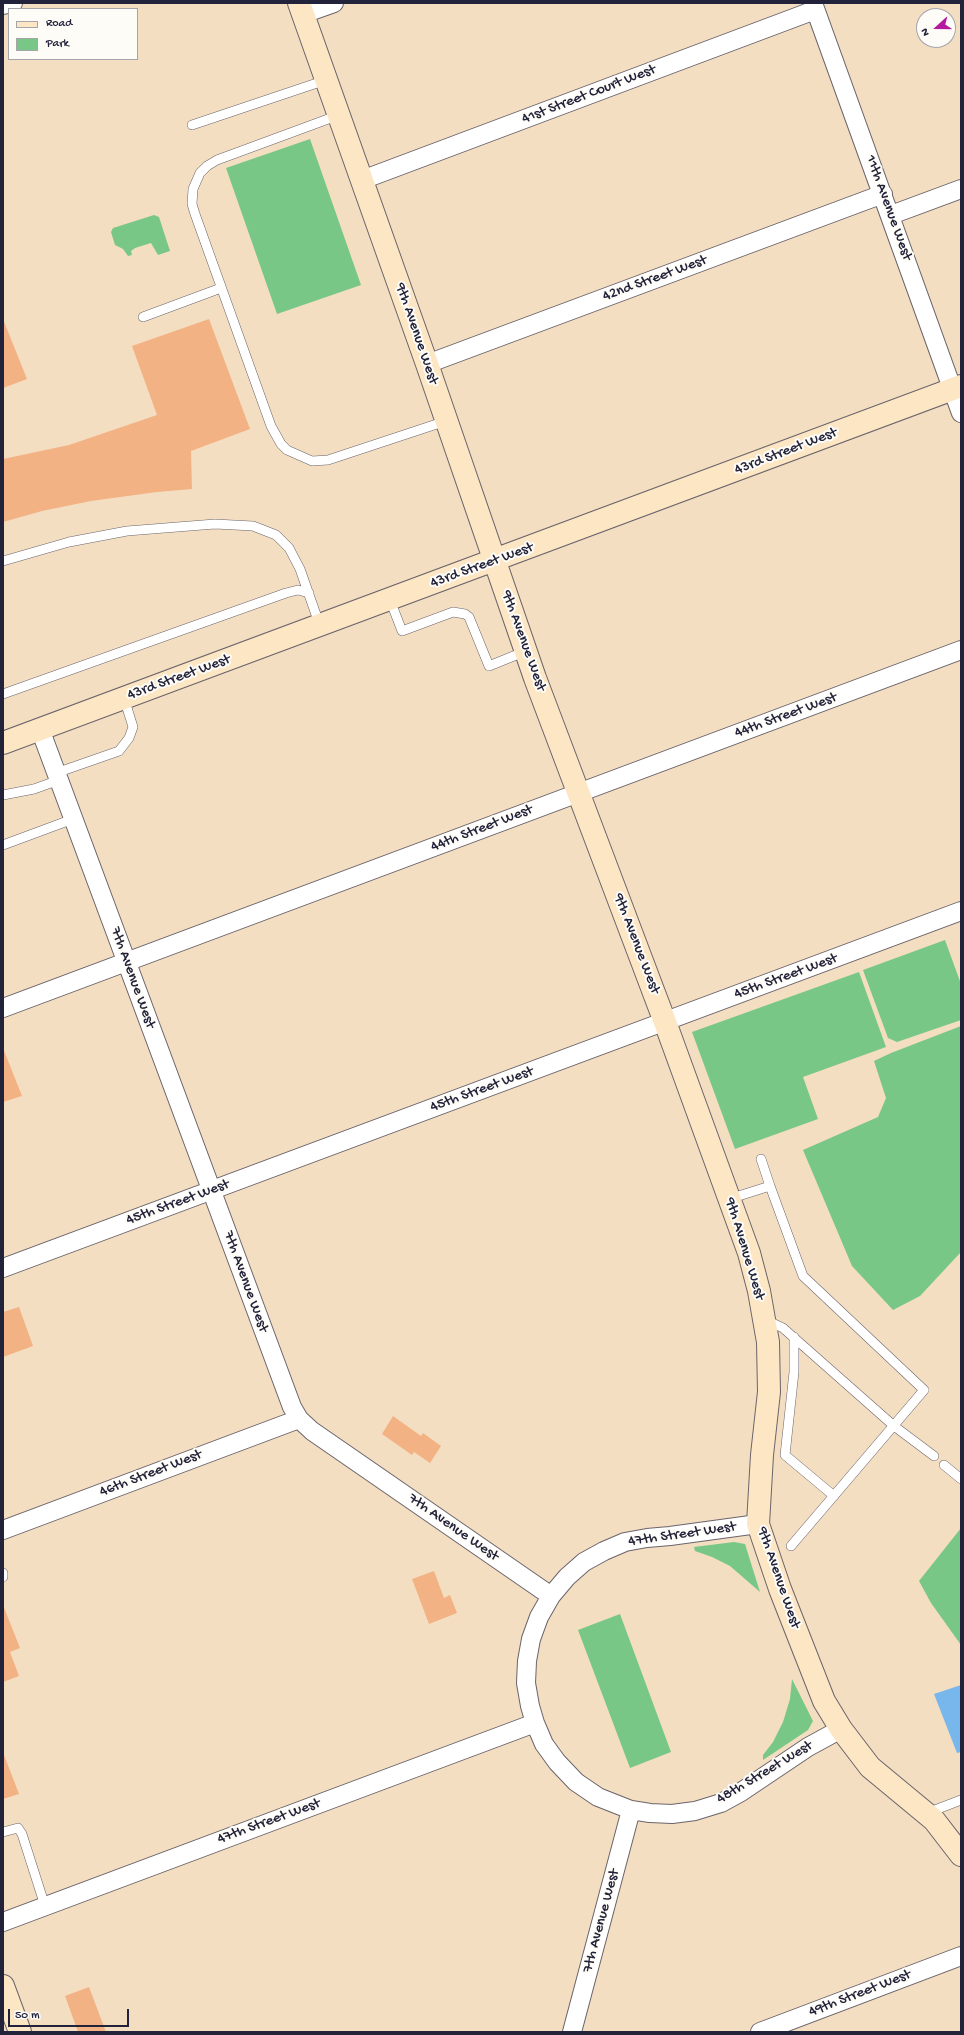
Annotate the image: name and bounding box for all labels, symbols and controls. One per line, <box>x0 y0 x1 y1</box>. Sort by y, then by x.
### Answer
legend <box>8 8 138 60</box>
north arrow <box>916 8 956 48</box>
text: Road <box>46 17 72 31</box>
text: N <box>919 26 933 37</box>
text: Park <box>46 37 69 51</box>
street label: 41st Street Court West <box>519 61 659 129</box>
street label: 11th Avenue West <box>861 153 915 263</box>
street label: 42nd Street West <box>600 252 710 306</box>
street label: 9th Avenue West <box>390 281 442 387</box>
street label: 43rd Street West <box>732 424 840 480</box>
street label: 43rd Street West <box>428 539 536 593</box>
street label: 9th Avenue West <box>496 588 550 694</box>
street label: 43rd Street West <box>125 651 233 705</box>
street label: 44th Street West <box>732 689 840 743</box>
street label: 44th Street West <box>429 801 535 857</box>
street label: 9th Avenue West <box>609 891 663 997</box>
street label: 7th Avenue West <box>105 925 159 1031</box>
street label: 45th Street West <box>732 950 840 1004</box>
street label: 45th Street West <box>428 1063 536 1117</box>
street label: 45th Street West <box>124 1176 232 1230</box>
street label: 9th Avenue West <box>720 1196 768 1302</box>
street label: 7th Avenue West <box>218 1229 272 1335</box>
street label: 46th Street West <box>97 1446 205 1502</box>
street label: 7th Avenue West <box>404 1490 502 1566</box>
street label: 47th Street West <box>627 1519 737 1551</box>
street label: 9th Avenue West <box>752 1525 804 1631</box>
street label: 48th Street West <box>714 1737 816 1809</box>
street label: 47th Street West <box>215 1795 323 1849</box>
street label: 7th Avenue West <box>580 1867 624 1975</box>
street label: 49th Street West <box>806 1966 914 2022</box>
scale bar <box>10 2001 131 2027</box>
text: 50 m <box>15 2009 40 2023</box>

